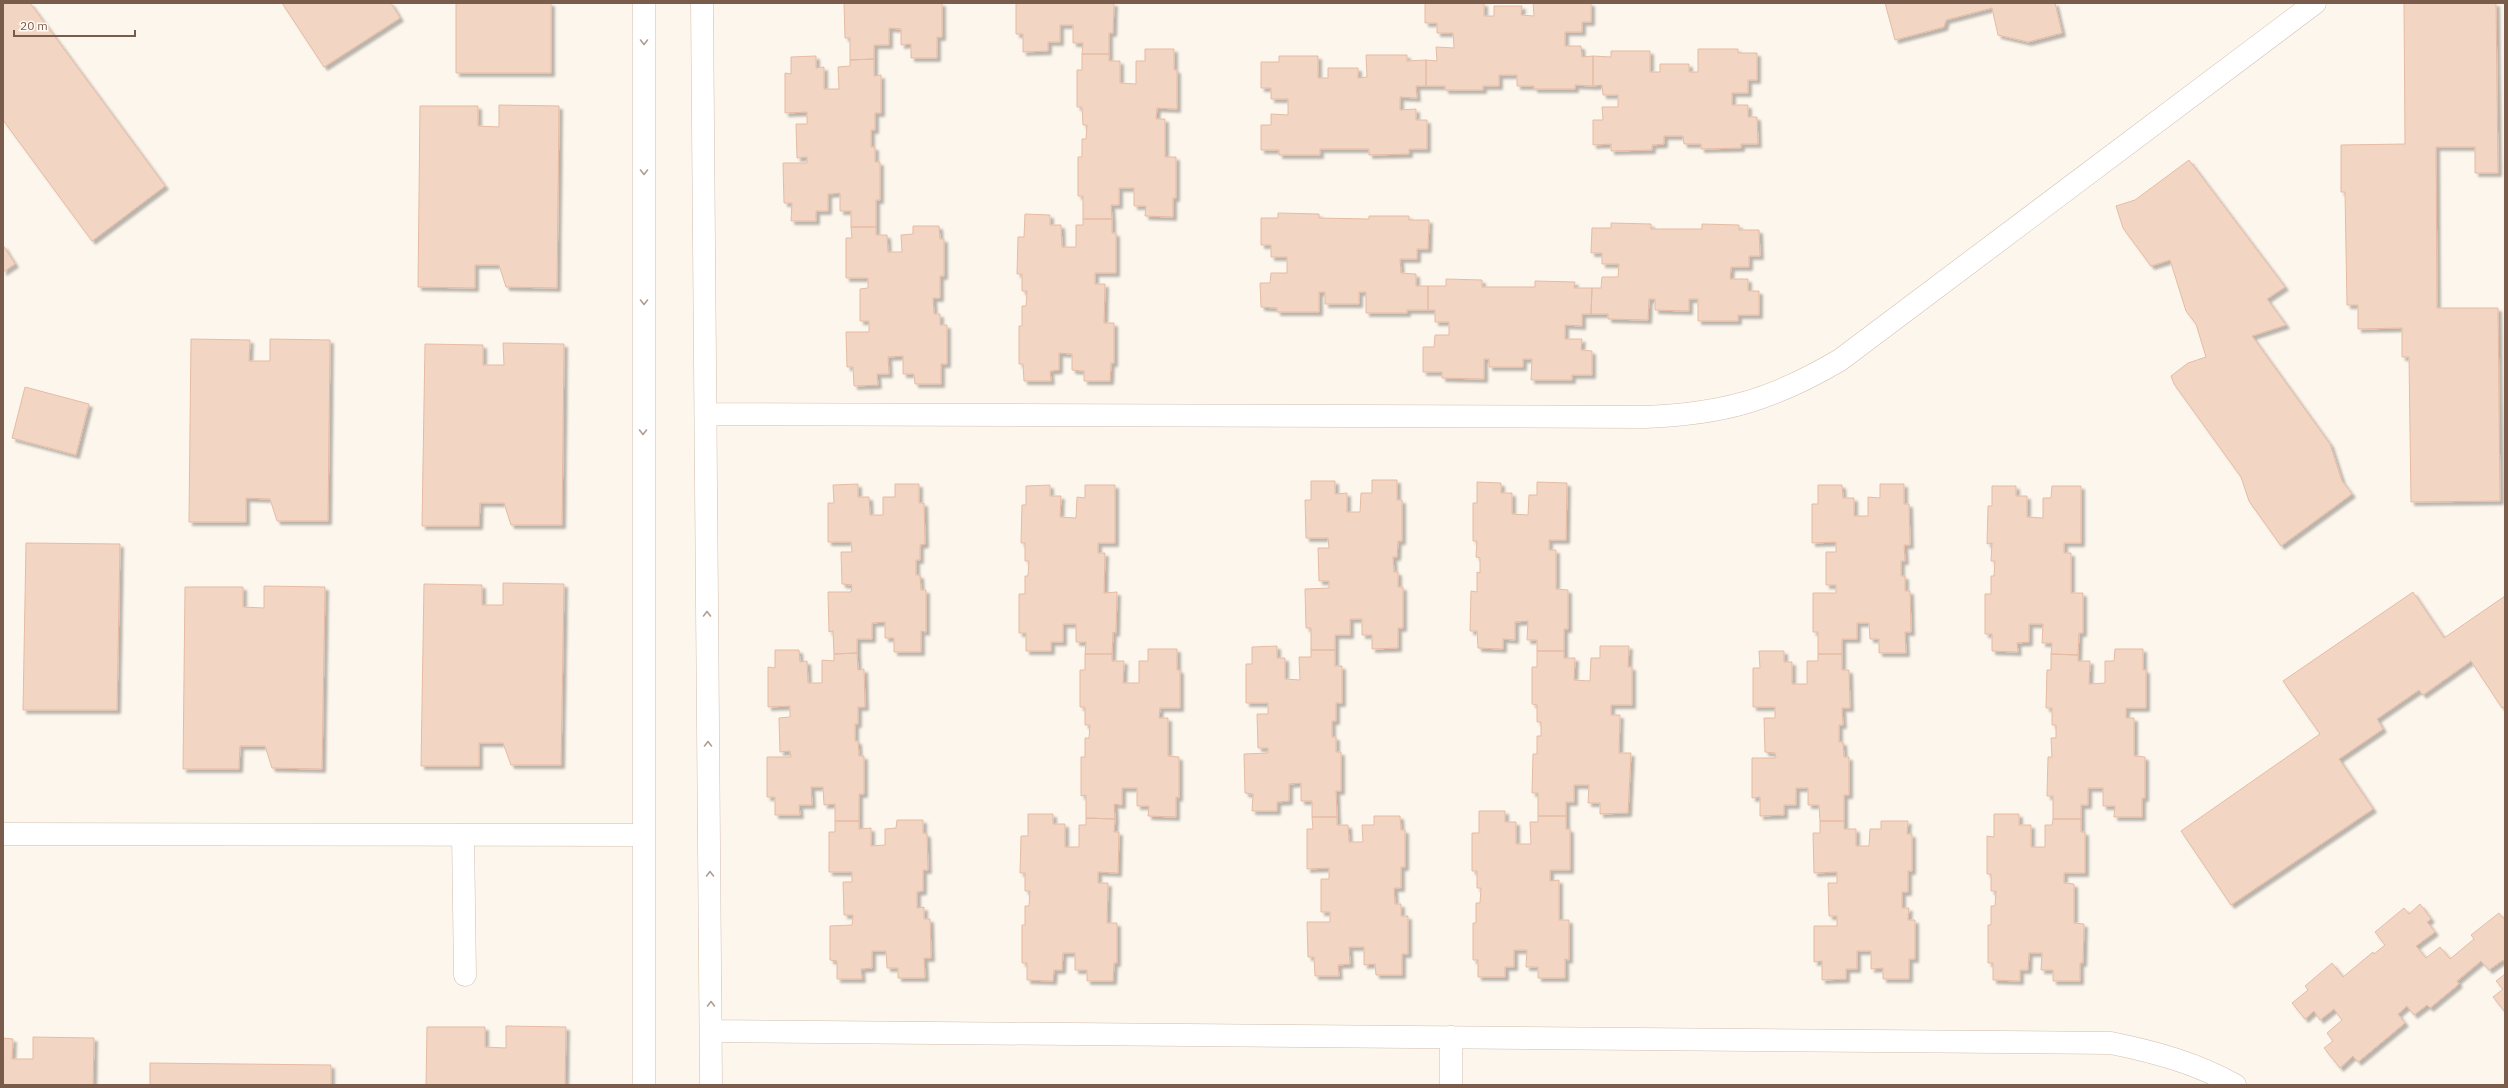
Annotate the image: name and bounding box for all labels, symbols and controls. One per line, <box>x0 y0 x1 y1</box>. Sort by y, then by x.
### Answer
scale bar <box>14 12 135 38</box>
text: 20 m <box>20 18 48 33</box>
one-way arrow <box>640 39 648 45</box>
one-way arrow <box>640 169 648 175</box>
one-way arrow <box>640 299 648 305</box>
one-way arrow <box>639 429 647 435</box>
one-way arrow <box>703 611 711 617</box>
one-way arrow <box>704 741 712 747</box>
one-way arrow <box>705 871 714 877</box>
one-way arrow <box>707 1001 715 1007</box>

